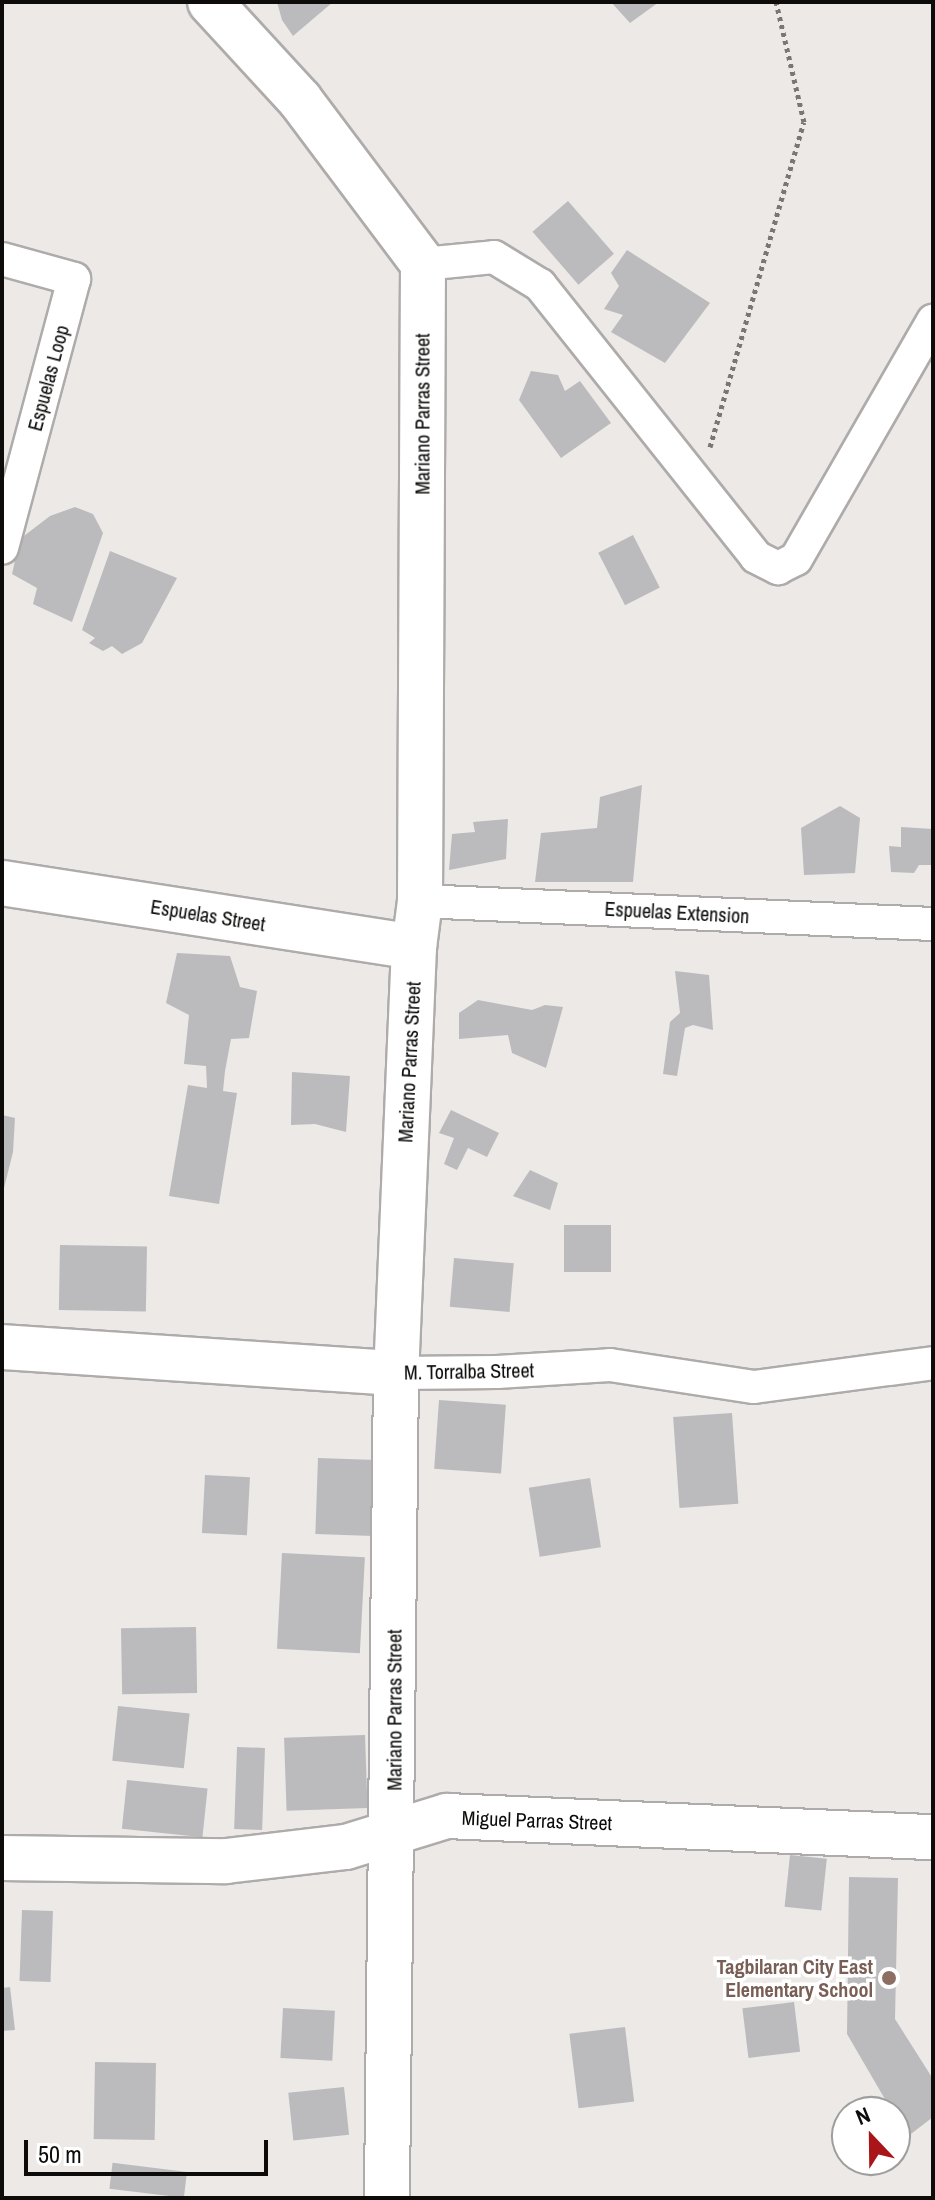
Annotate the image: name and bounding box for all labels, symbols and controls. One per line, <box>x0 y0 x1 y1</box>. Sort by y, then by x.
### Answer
street label: Espuelas Loop <box>22 322 74 434</box>
street label: Mariano Parras Street <box>410 333 434 495</box>
street label: Espuelas Street <box>149 894 267 936</box>
street label: Espuelas Extension <box>604 896 750 928</box>
street label: Mariano Parras Street <box>393 981 425 1143</box>
street label: M. Torralba Street <box>404 1358 534 1384</box>
street label: Mariano Parras Street <box>382 1629 406 1791</box>
street label: Miguel Parras Street <box>461 1805 613 1835</box>
place label: Tagbilaran City East Elementary School <box>717 1954 873 2001</box>
marker: Tagbilaran City East Elementary School <box>880 1969 898 1987</box>
north arrow <box>831 2096 911 2176</box>
text: N <box>851 2099 874 2132</box>
scale bar <box>28 2124 272 2174</box>
text: 50 m <box>38 2138 82 2170</box>

